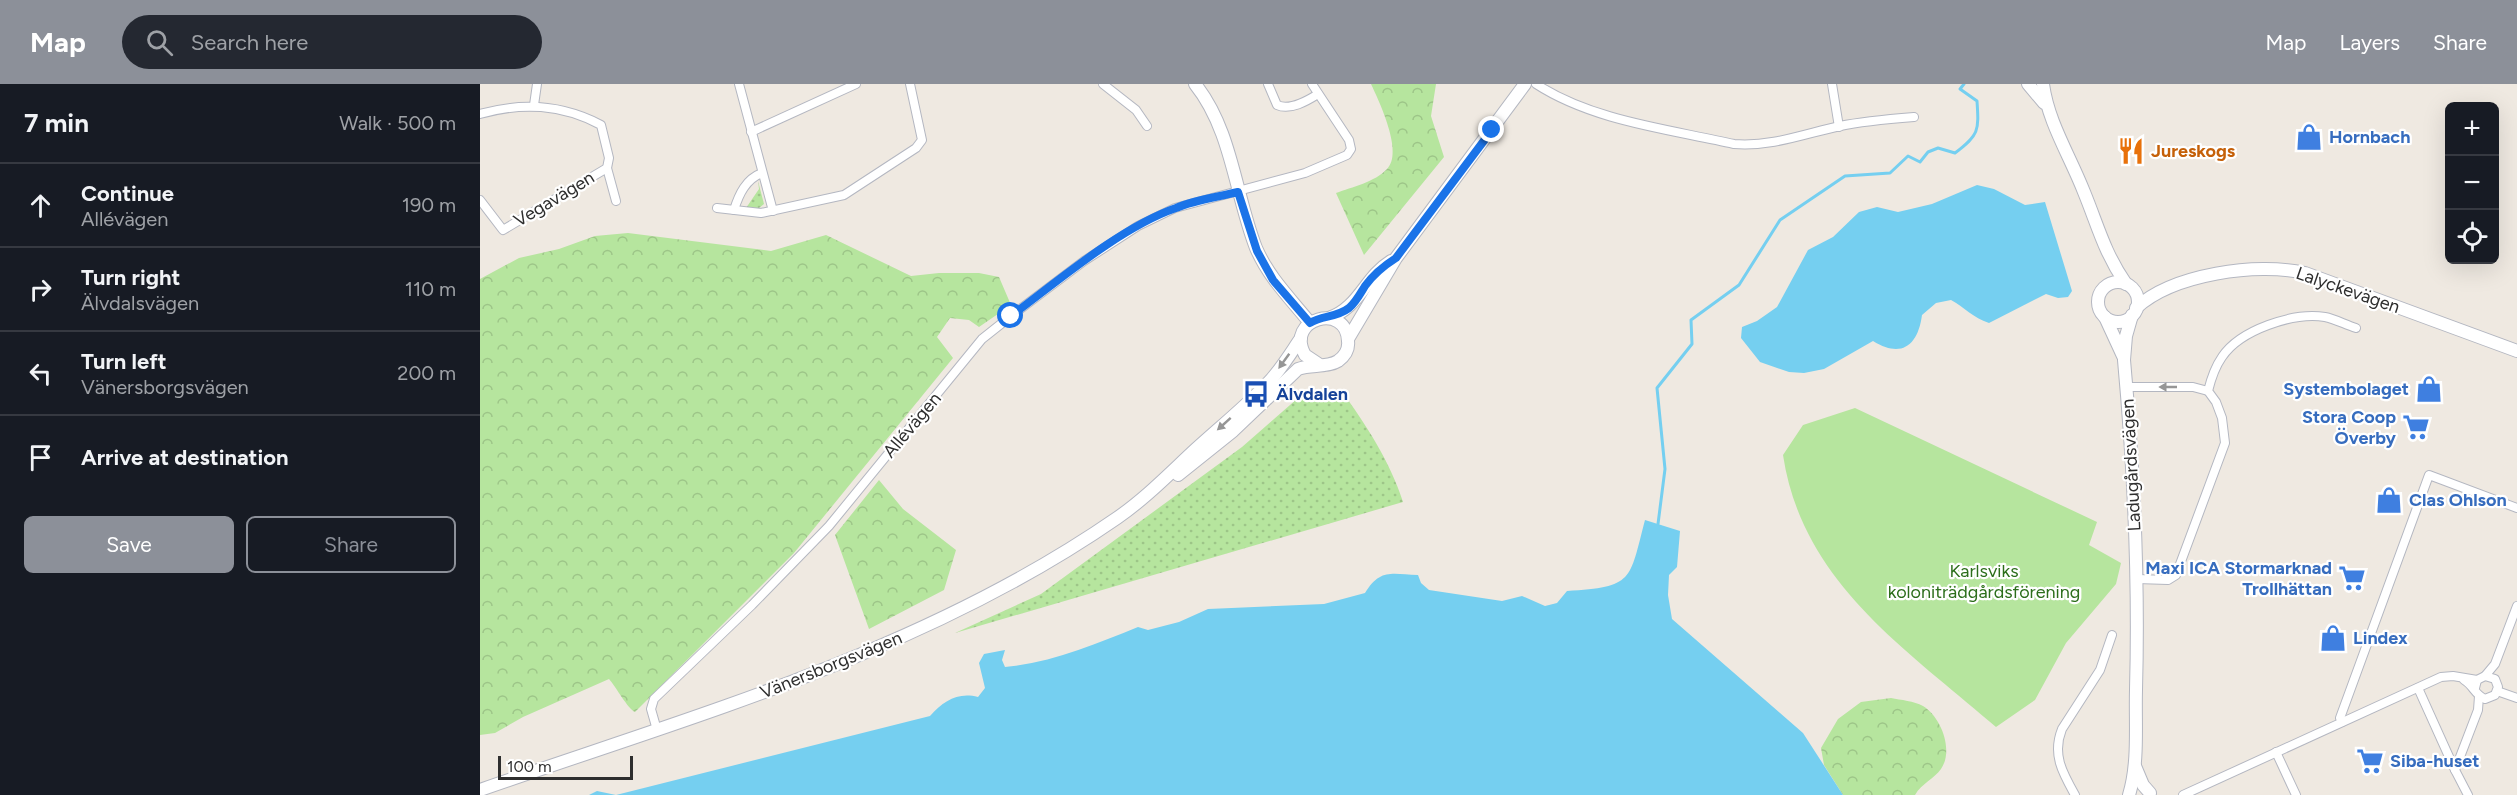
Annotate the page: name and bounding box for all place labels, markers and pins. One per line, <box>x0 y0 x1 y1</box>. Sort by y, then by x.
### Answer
shop icon: Hornbach <box>2294 122 2324 152</box>
place label: Hornbach <box>2329 126 2410 148</box>
restaurant icon: Jureskogs <box>2116 136 2146 166</box>
place label: Jureskogs <box>2151 140 2236 162</box>
shop icon: Systembolaget <box>2414 374 2444 404</box>
place label: Systembolaget <box>2283 378 2409 400</box>
bus stop icon: Älvdalen <box>1241 379 1271 409</box>
place label: Älvdalen <box>1276 383 1348 405</box>
place label: Stora Coop Överby <box>2302 406 2397 449</box>
supermarket icon: Stora Coop Överby <box>2401 412 2431 442</box>
shop icon: Clas Ohlson <box>2374 485 2404 515</box>
place label: Clas Ohlson <box>2409 489 2507 511</box>
place label: Maxi ICA Stormarknad Trollhättan <box>2145 557 2332 600</box>
supermarket icon: Maxi ICA Stormarknad Trollhättan <box>2337 563 2367 593</box>
shop icon: Lindex <box>2318 623 2348 653</box>
place label: Lindex <box>2353 627 2408 649</box>
supermarket icon: Siba-huset <box>2355 746 2385 776</box>
place label: Siba-huset <box>2390 750 2479 772</box>

